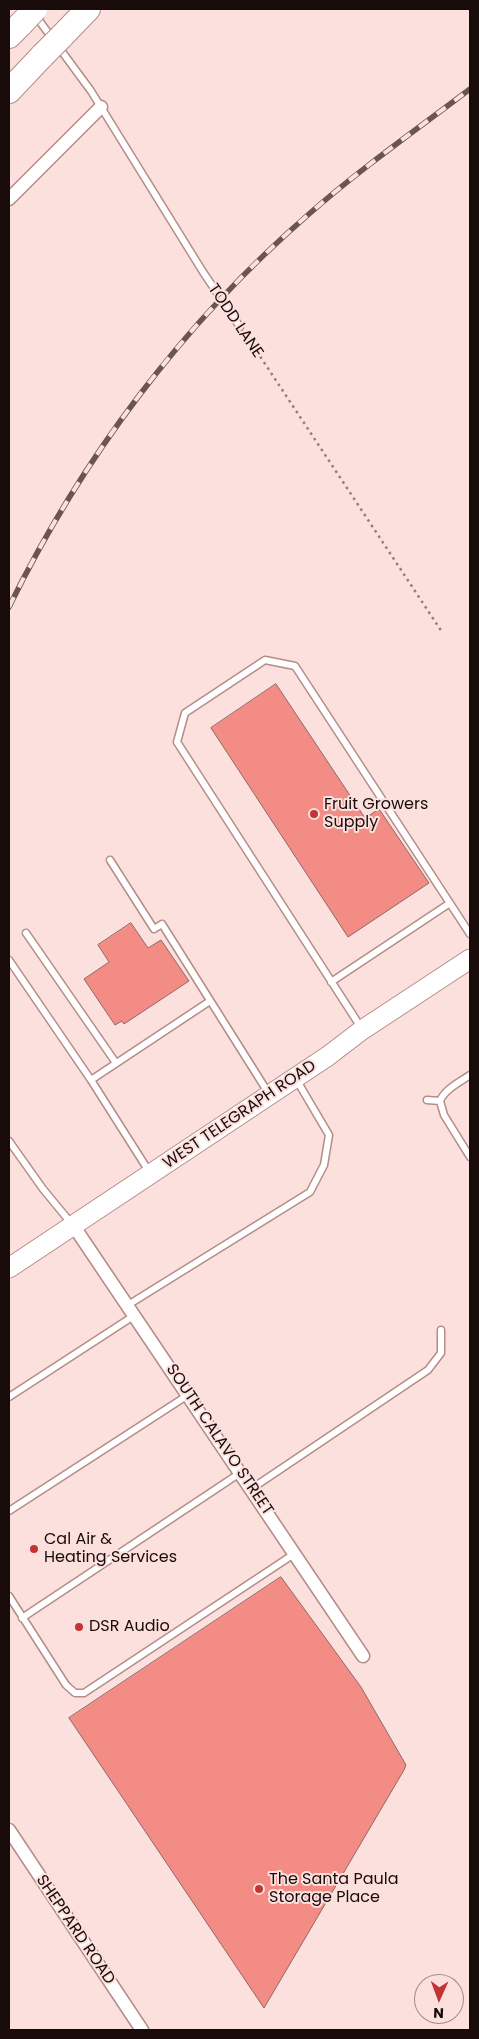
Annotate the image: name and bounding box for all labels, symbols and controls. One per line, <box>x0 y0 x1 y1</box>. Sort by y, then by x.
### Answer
street label: TODD LANE <box>203 280 267 362</box>
place label: Fruit Growers Supply <box>324 795 428 833</box>
marker: Fruit Growers Supply <box>308 808 320 820</box>
street label: WEST TELEGRAPH ROAD <box>160 1057 320 1173</box>
street label: SOUTH CALAVO STREET <box>161 1361 277 1519</box>
place label: Cal Air & Heating Services <box>44 1530 177 1568</box>
marker: Cal Air & Heating Services <box>28 1543 40 1555</box>
place label: DSR Audio <box>89 1617 170 1637</box>
marker: DSR Audio <box>73 1621 85 1633</box>
place label: The Santa Paula Storage Place <box>269 1870 399 1908</box>
street label: SHEPPARD ROAD <box>31 1872 119 1988</box>
marker: The Santa Paula Storage Place <box>253 1883 265 1895</box>
north arrow <box>414 1974 464 2024</box>
text: N <box>433 2003 444 2023</box>

